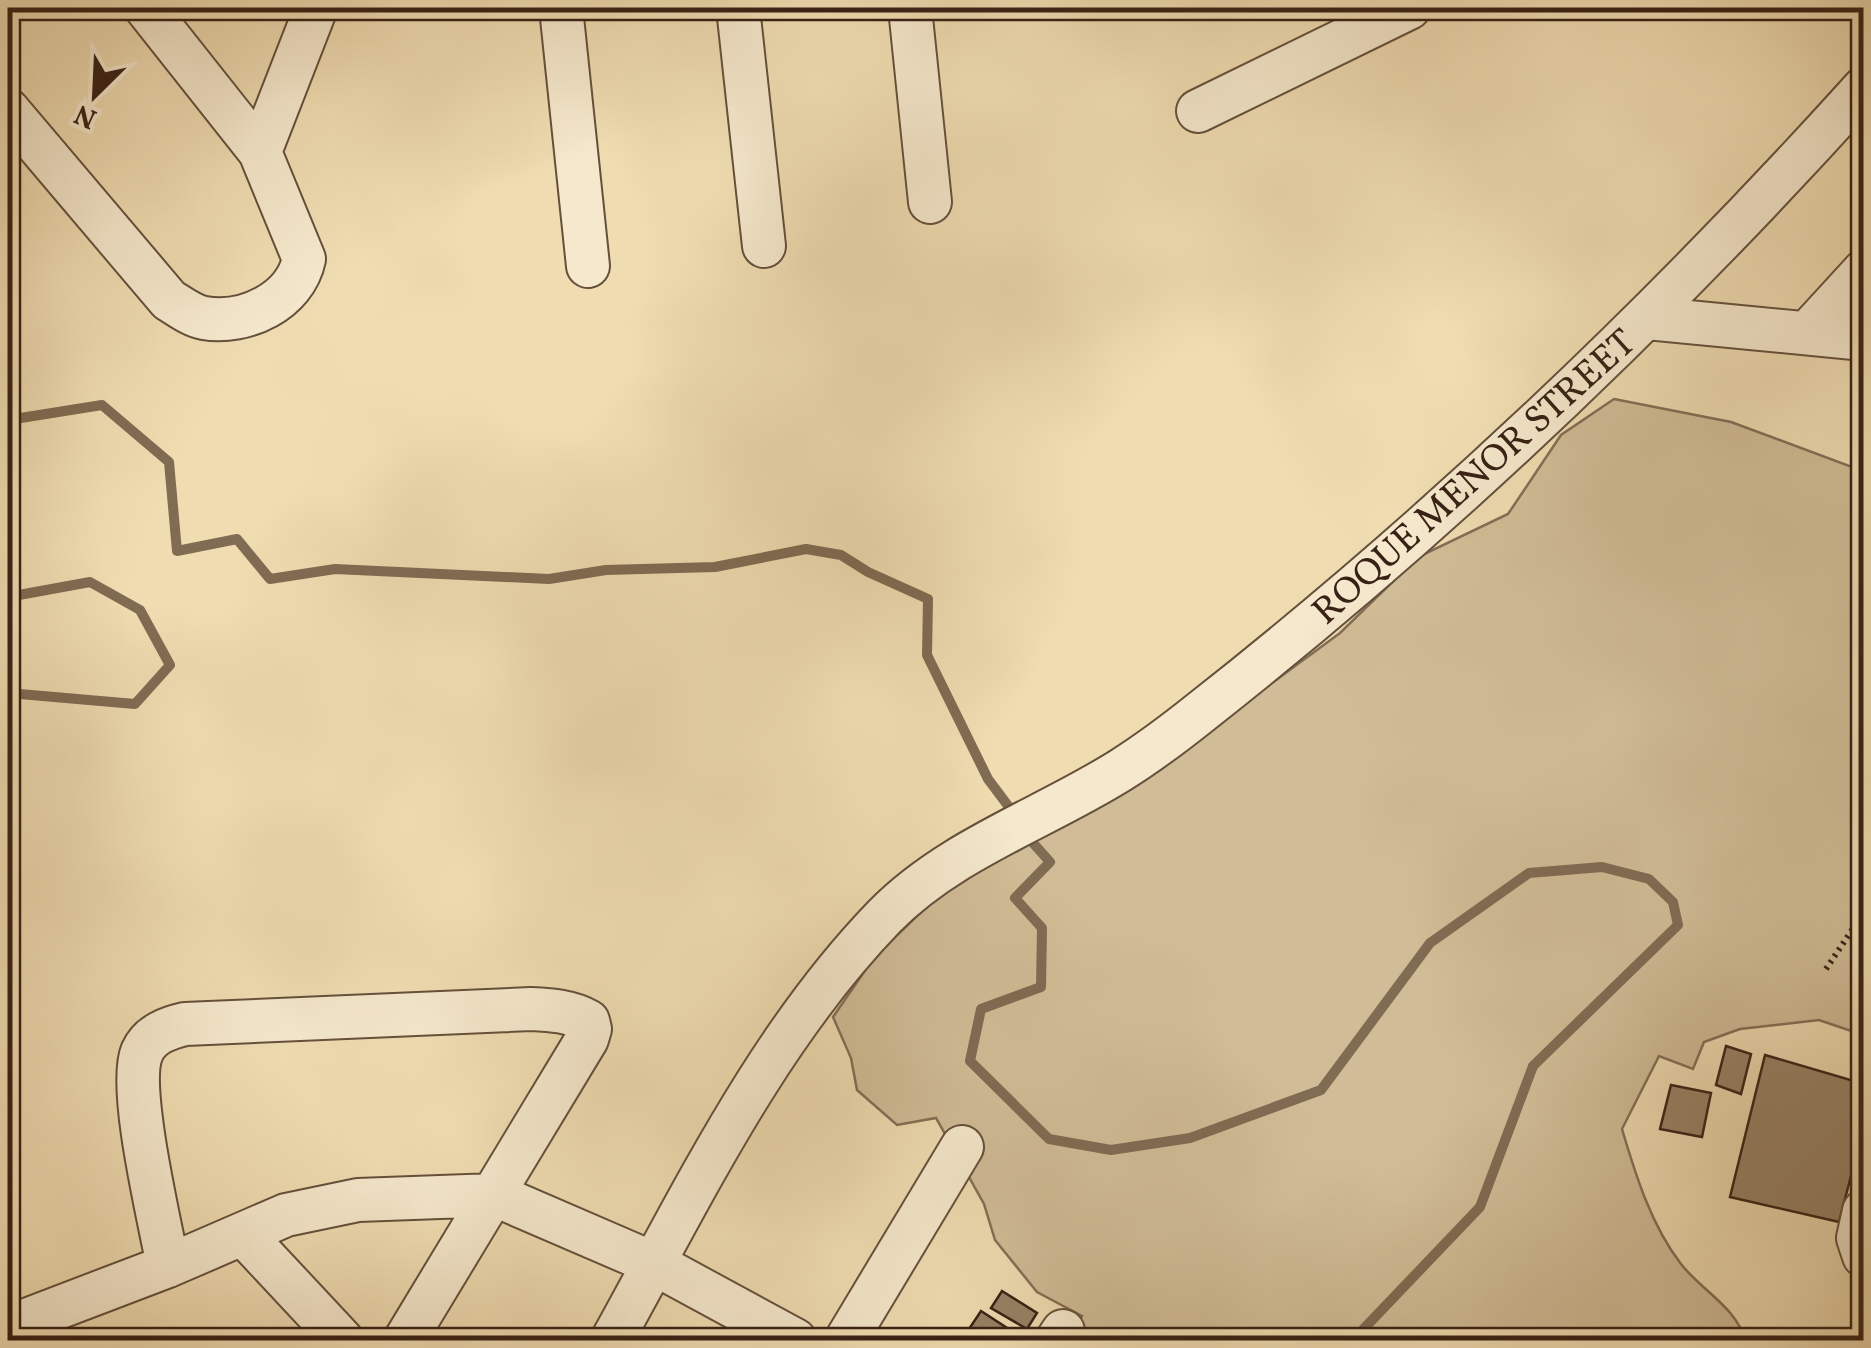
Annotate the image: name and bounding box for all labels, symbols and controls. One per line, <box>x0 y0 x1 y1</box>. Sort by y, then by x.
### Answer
north arrow <box>45 45 145 145</box>
text: N <box>69 94 103 138</box>
street label: ROQUE MENOR STREET <box>1302 319 1649 639</box>

